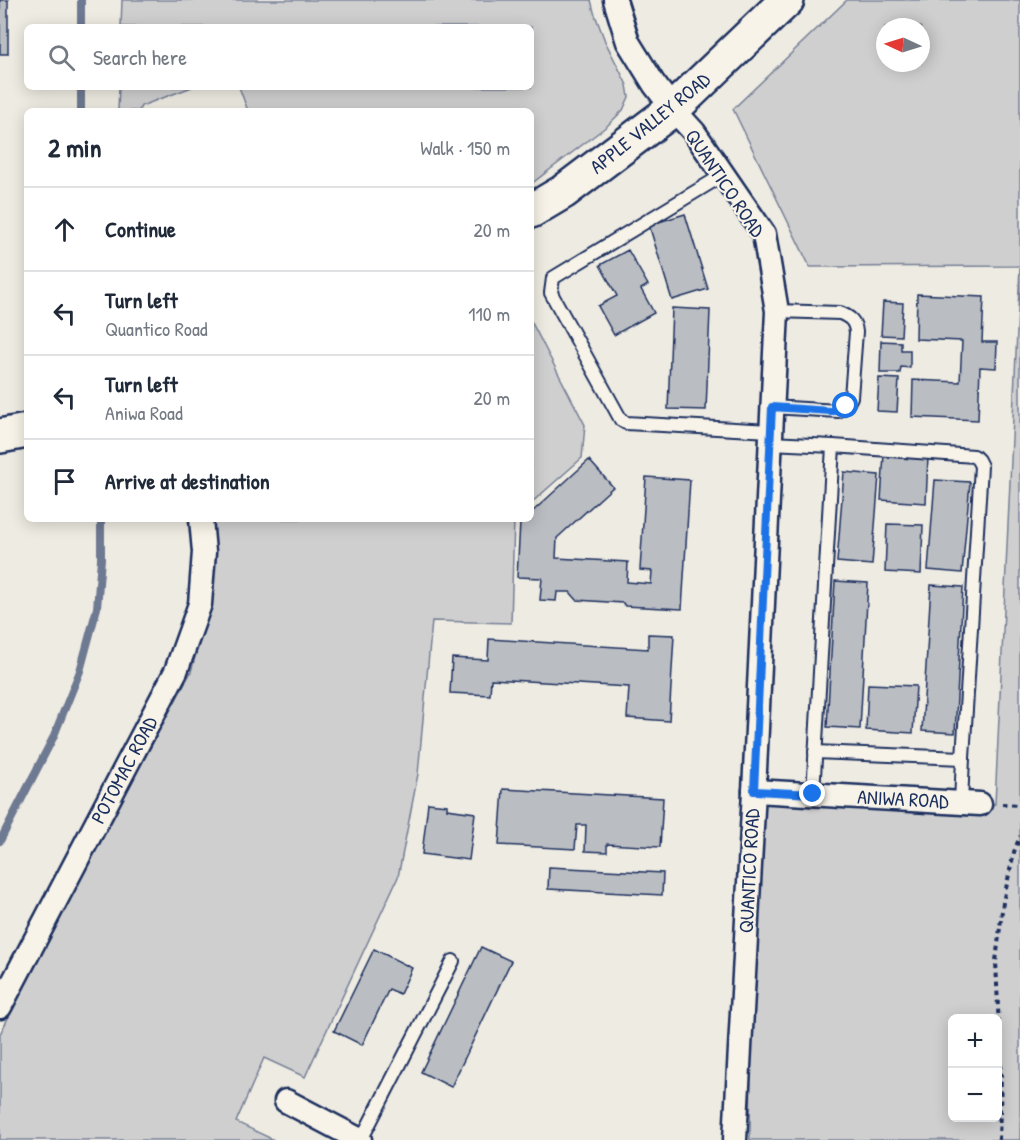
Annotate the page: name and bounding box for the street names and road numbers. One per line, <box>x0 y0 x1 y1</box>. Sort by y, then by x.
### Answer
street label: APPLE VALLEY ROAD <box>584 65 716 180</box>
street label: QUANTICO ROAD <box>679 123 772 242</box>
street label: POTOMAC ROAD <box>84 711 163 828</box>
street label: ANIWA ROAD <box>857 783 950 814</box>
street label: QUANTICO ROAD <box>732 808 765 934</box>

